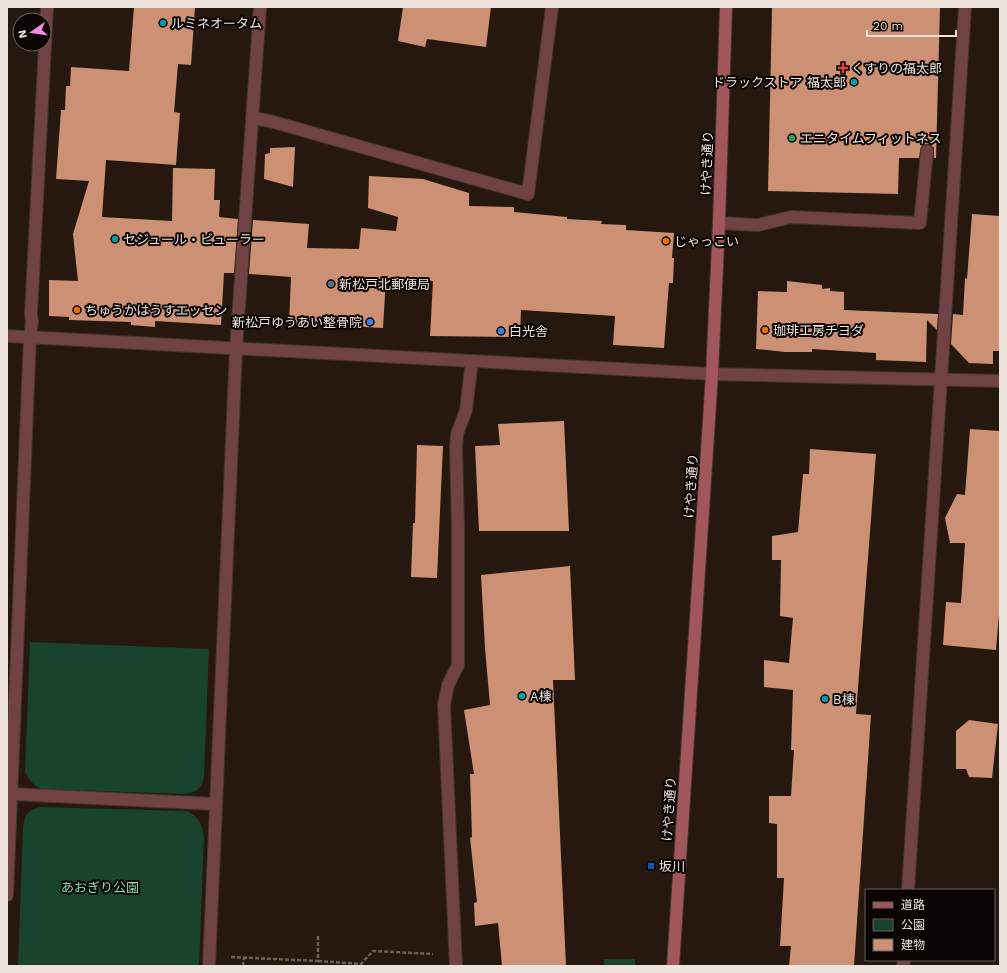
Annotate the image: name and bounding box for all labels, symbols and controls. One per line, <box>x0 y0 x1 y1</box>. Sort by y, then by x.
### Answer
north arrow <box>12 12 52 52</box>
scale bar <box>867 12 956 38</box>
place label: ルミネオータム <box>171 16 262 31</box>
marker: ルミネオータム <box>158 18 168 28</box>
text: 20 m <box>873 19 903 33</box>
text: N <box>15 29 30 40</box>
place label: くすりの福太郎 <box>851 61 942 76</box>
marker: くすりの福太郎 <box>838 63 848 73</box>
place label: ドラックストア 福太郎 <box>712 75 846 90</box>
marker: ドラックストア 福太郎 <box>849 77 859 87</box>
street label: けやき通り <box>698 130 716 196</box>
place label: エニタイムフィットネス <box>800 131 942 146</box>
marker: エニタイムフィットネス <box>787 133 797 143</box>
place label: セジュール・ビューラー <box>123 232 265 247</box>
marker: セジュール・ビューラー <box>110 234 120 244</box>
place label: じゃっこい <box>674 234 739 249</box>
marker: じゃっこい <box>661 236 671 246</box>
place label: 新松戸北郵便局 <box>339 277 430 292</box>
marker: 新松戸北郵便局 <box>326 279 336 289</box>
place label: ちゅうかはうすエッセン <box>85 303 227 318</box>
marker: ちゅうかはうすエッセン <box>72 305 82 315</box>
place label: 新松戸ゆうあい整骨院 <box>232 315 362 330</box>
marker: 新松戸ゆうあい整骨院 <box>365 317 375 327</box>
place label: 珈琲工房チヨダ <box>773 323 864 338</box>
place label: 白光舎 <box>509 324 548 339</box>
marker: 珈琲工房チヨダ <box>760 325 770 335</box>
marker: 白光舎 <box>496 326 506 336</box>
street label: けやき通り <box>681 453 701 519</box>
place label: A棟 <box>530 689 552 704</box>
marker: A棟 <box>517 691 527 701</box>
place label: B棟 <box>833 692 855 707</box>
marker: B棟 <box>820 694 830 704</box>
street label: けやき通り <box>659 776 679 842</box>
place label: 坂川 <box>659 859 685 874</box>
marker: 坂川 <box>646 861 656 871</box>
park label: あおぎり公園 <box>61 880 139 895</box>
legend <box>865 889 995 961</box>
text: 道路 <box>901 898 925 912</box>
text: 公園 <box>901 918 925 932</box>
text: 建物 <box>901 938 925 952</box>

